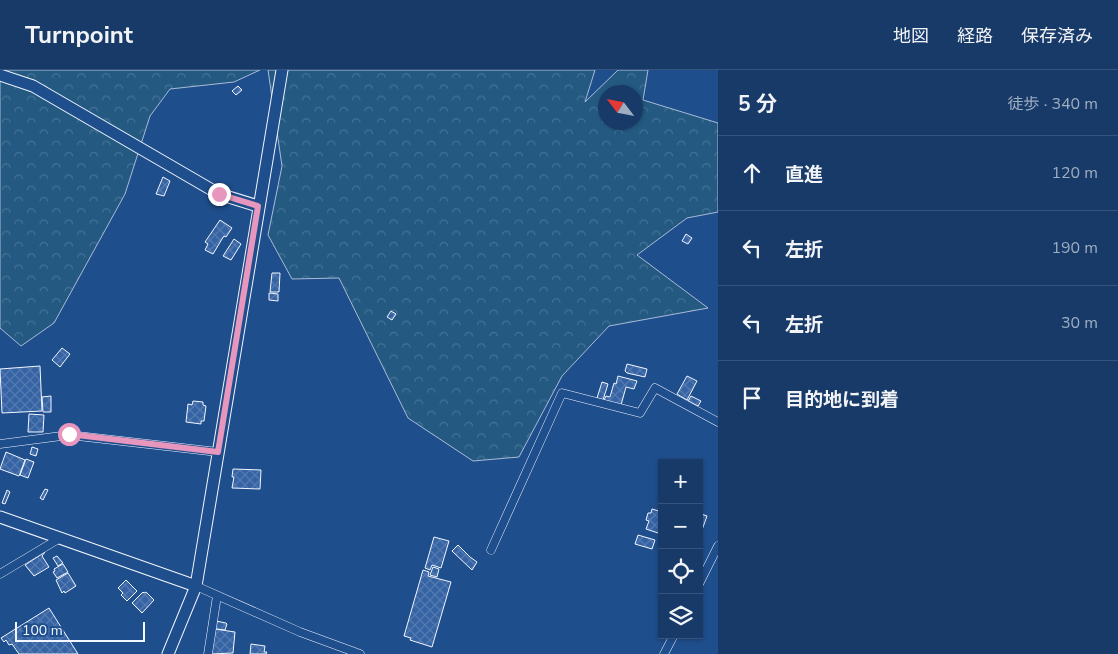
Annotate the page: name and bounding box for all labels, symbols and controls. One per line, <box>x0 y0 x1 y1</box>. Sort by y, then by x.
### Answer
text: Turnpoint <box>25 19 133 51</box>
text: 地図 <box>893 24 929 48</box>
text: 経路 <box>957 24 993 48</box>
text: 保存済み <box>1021 24 1093 48</box>
north arrow <box>598 85 643 130</box>
text: 5 分 <box>738 90 777 118</box>
text: 徒歩 · 340 m <box>1008 93 1098 115</box>
icon: ahead <box>738 159 766 187</box>
text: 直進 <box>785 162 823 188</box>
text: 120 m <box>1051 162 1098 184</box>
route end <box>208 183 231 206</box>
icon: left <box>738 234 766 262</box>
text: 左折 <box>785 237 823 263</box>
text: 190 m <box>1051 237 1098 259</box>
icon: left <box>738 309 766 337</box>
text: 左折 <box>785 312 823 338</box>
text: 30 m <box>1061 312 1098 334</box>
icon: arrive <box>738 384 766 412</box>
text: 目的地に到着 <box>785 387 899 413</box>
route start <box>58 423 81 446</box>
map controls <box>658 459 703 639</box>
button: + <box>658 459 703 504</box>
button: − <box>658 504 703 549</box>
button: locate <box>658 549 703 594</box>
button: layers <box>658 594 703 639</box>
scale bar <box>15 619 145 642</box>
text: 100 m <box>22 621 63 640</box>

